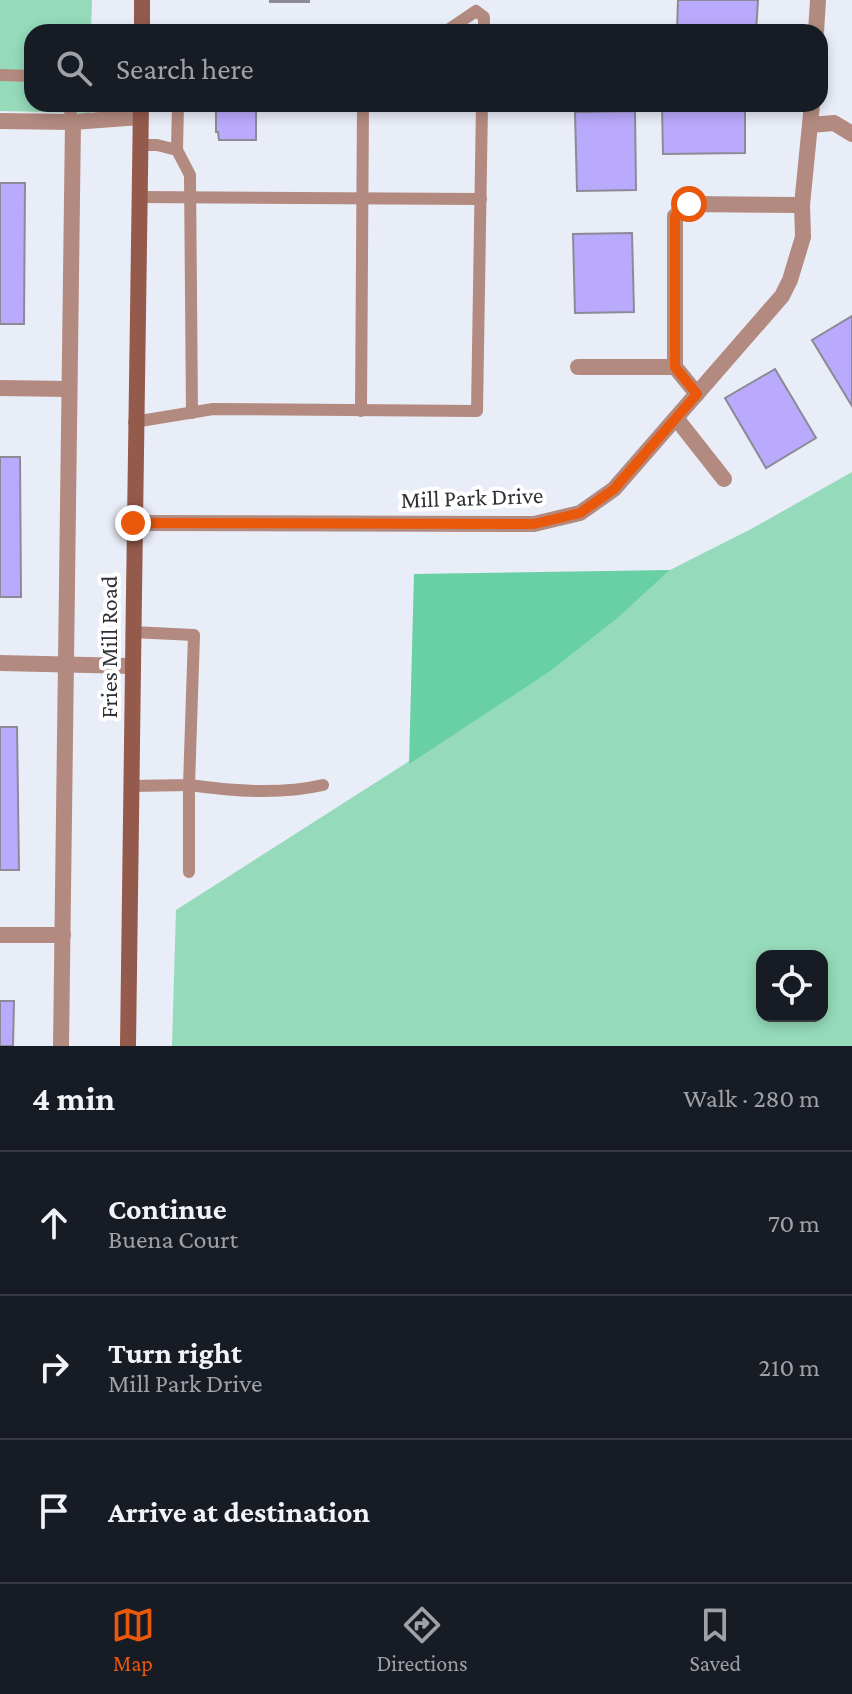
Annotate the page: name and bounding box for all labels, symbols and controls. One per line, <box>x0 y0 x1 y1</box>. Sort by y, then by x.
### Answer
search box <box>24 24 828 112</box>
icon: search <box>52 46 96 90</box>
text: Search here <box>116 52 254 85</box>
route start <box>671 186 707 222</box>
street label: Mill Park Drive <box>400 481 544 513</box>
route end <box>115 505 151 541</box>
street label: Fries Mill Road <box>95 575 122 718</box>
map controls <box>756 950 828 1022</box>
button: locate <box>756 950 828 1022</box>
text: 4 min <box>32 1080 115 1117</box>
text: Walk · 280 m <box>683 1084 820 1113</box>
text: Continue <box>108 1192 227 1225</box>
icon: ahead <box>32 1201 76 1245</box>
text: 70 m <box>768 1209 820 1238</box>
text: Buena Court <box>108 1225 238 1254</box>
text: Turn right <box>108 1336 242 1369</box>
icon: right <box>32 1345 76 1389</box>
text: 210 m <box>759 1353 820 1382</box>
text: Mill Park Drive <box>108 1369 263 1398</box>
icon: arrive <box>32 1489 76 1533</box>
text: Arrive at destination <box>108 1495 370 1528</box>
tab: Map <box>111 1603 155 1676</box>
tab: Directions <box>377 1603 468 1676</box>
tab: Saved <box>690 1603 741 1676</box>

